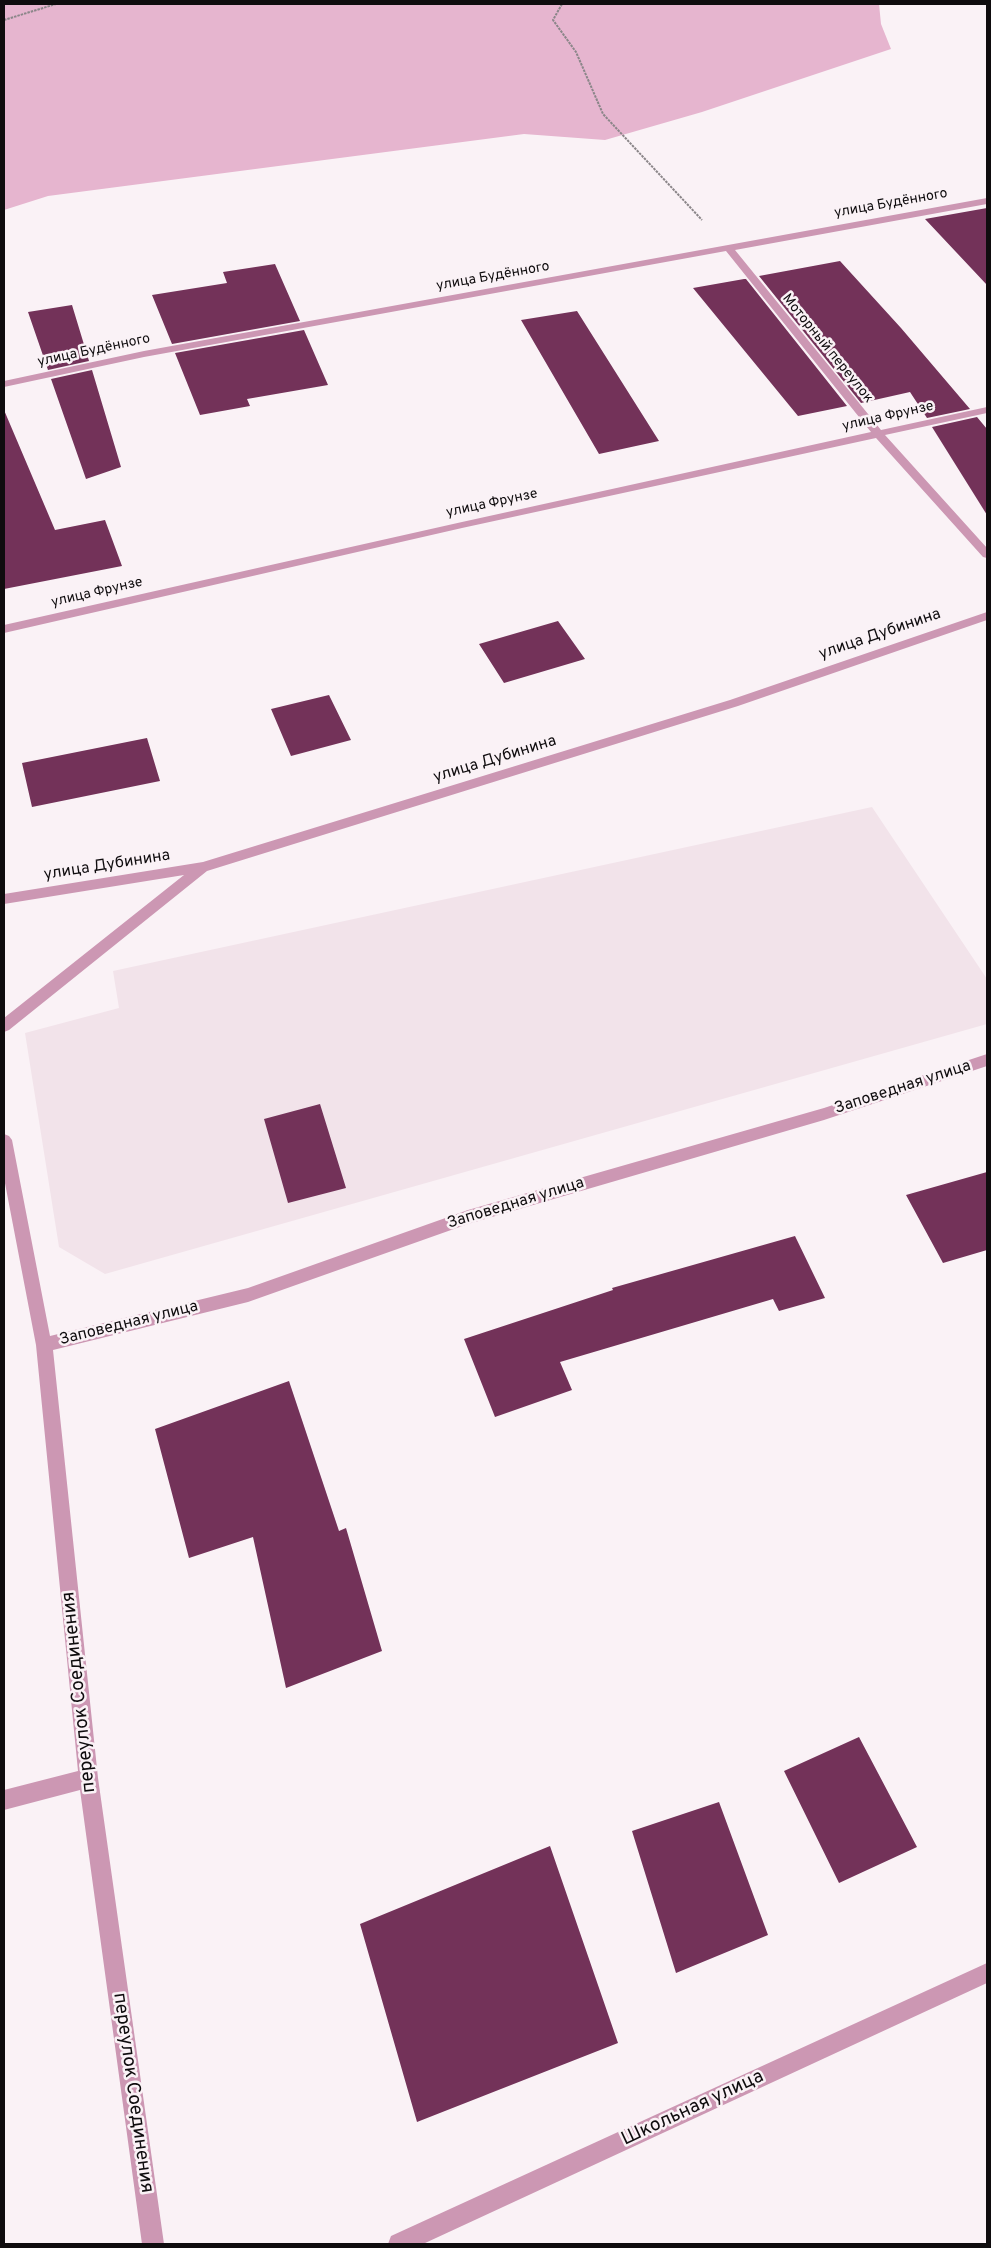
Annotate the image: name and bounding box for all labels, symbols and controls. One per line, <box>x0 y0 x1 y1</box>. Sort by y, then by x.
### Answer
street label: улица Будённого <box>833 186 949 222</box>
street label: улица Будённого <box>435 259 551 295</box>
street label: Моторный переулок <box>778 291 876 407</box>
street label: улица Будённого <box>36 331 152 371</box>
street label: улица Фрунзе <box>841 398 935 436</box>
street label: улица Фрунзе <box>445 486 539 522</box>
street label: улица Фрунзе <box>50 574 144 612</box>
street label: улица Дубинина <box>817 605 943 665</box>
street label: улица Дубинина <box>431 732 559 788</box>
street label: улица Дубинина <box>42 847 172 885</box>
street label: Заповедная улица <box>832 1057 974 1119</box>
street label: Заповедная улица <box>445 1174 587 1234</box>
street label: Заповедная улица <box>58 1297 200 1351</box>
street label: переулок Соединения <box>58 1590 102 1794</box>
street label: переулок Соединения <box>107 1991 157 2195</box>
street label: Школьная улица <box>618 2066 768 2152</box>

